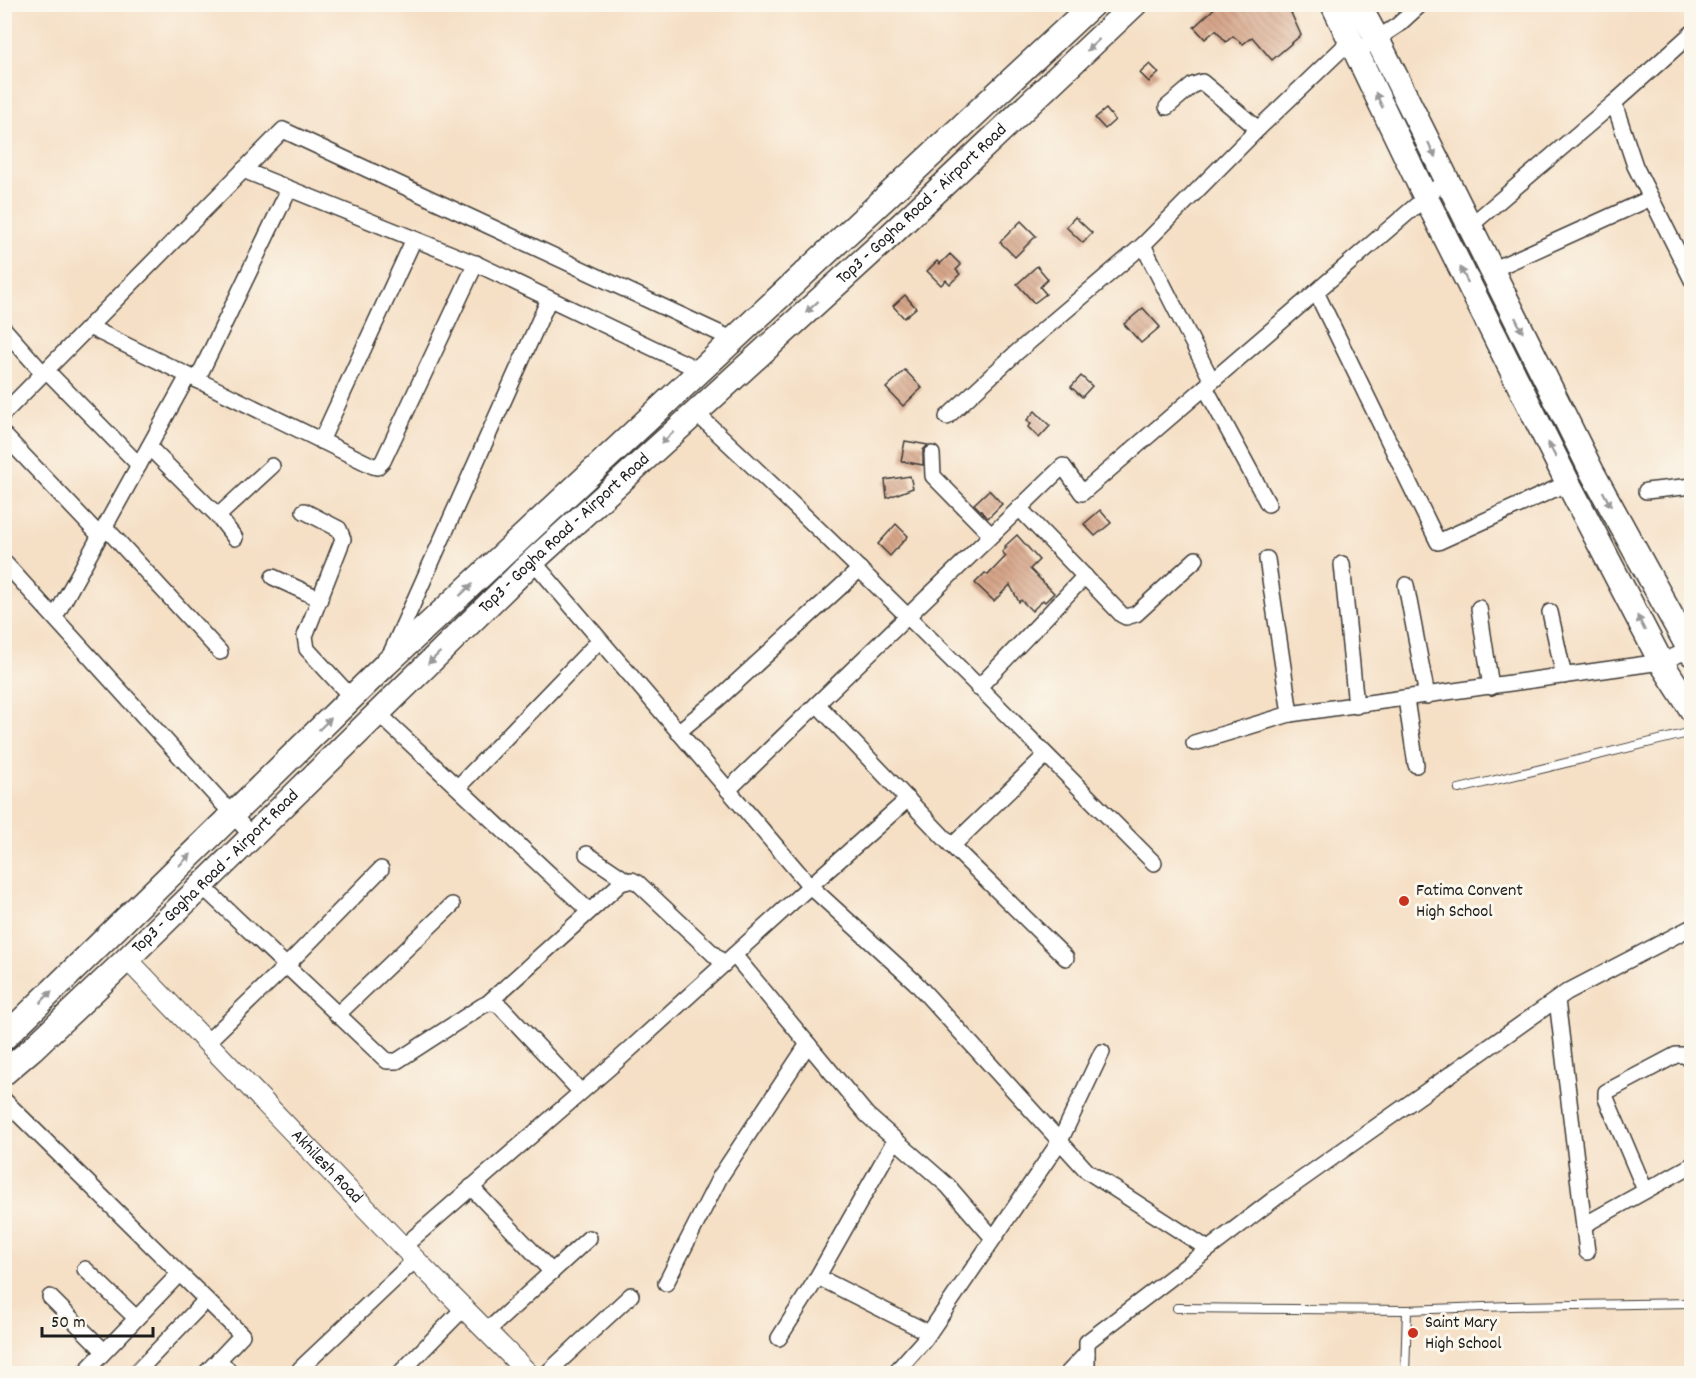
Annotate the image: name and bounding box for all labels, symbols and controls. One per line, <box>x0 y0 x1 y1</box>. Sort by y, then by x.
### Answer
one-way arrow <box>1085 38 1100 52</box>
one-way arrow <box>1375 91 1384 108</box>
street label: Top3 - Gogha Road - Airport Road <box>831 118 1013 291</box>
one-way arrow <box>1427 142 1437 159</box>
one-way arrow <box>1460 267 1469 284</box>
one-way arrow <box>805 300 820 313</box>
one-way arrow <box>1514 316 1523 333</box>
one-way arrow <box>660 431 675 445</box>
one-way arrow <box>1547 441 1556 458</box>
street label: Top3 - Gogha Road - Airport Road <box>473 448 656 620</box>
one-way arrow <box>1602 491 1612 508</box>
one-way arrow <box>458 584 473 597</box>
one-way arrow <box>1636 614 1646 631</box>
one-way arrow <box>427 651 441 665</box>
one-way arrow <box>317 717 332 731</box>
street label: Top3 - Gogha Road - Airport Road <box>126 784 305 960</box>
one-way arrow <box>177 854 191 868</box>
place label: Fatima Convent High School <box>1416 879 1523 925</box>
marker: Fatima Convent High School <box>1397 894 1411 908</box>
one-way arrow <box>38 990 53 1004</box>
street label: Akhilesh Road <box>285 1124 368 1210</box>
scale bar <box>42 1300 153 1338</box>
text: 50 m <box>51 1311 86 1336</box>
place label: Saint Mary High School <box>1425 1311 1502 1357</box>
marker: Saint Mary High School <box>1406 1326 1420 1340</box>

